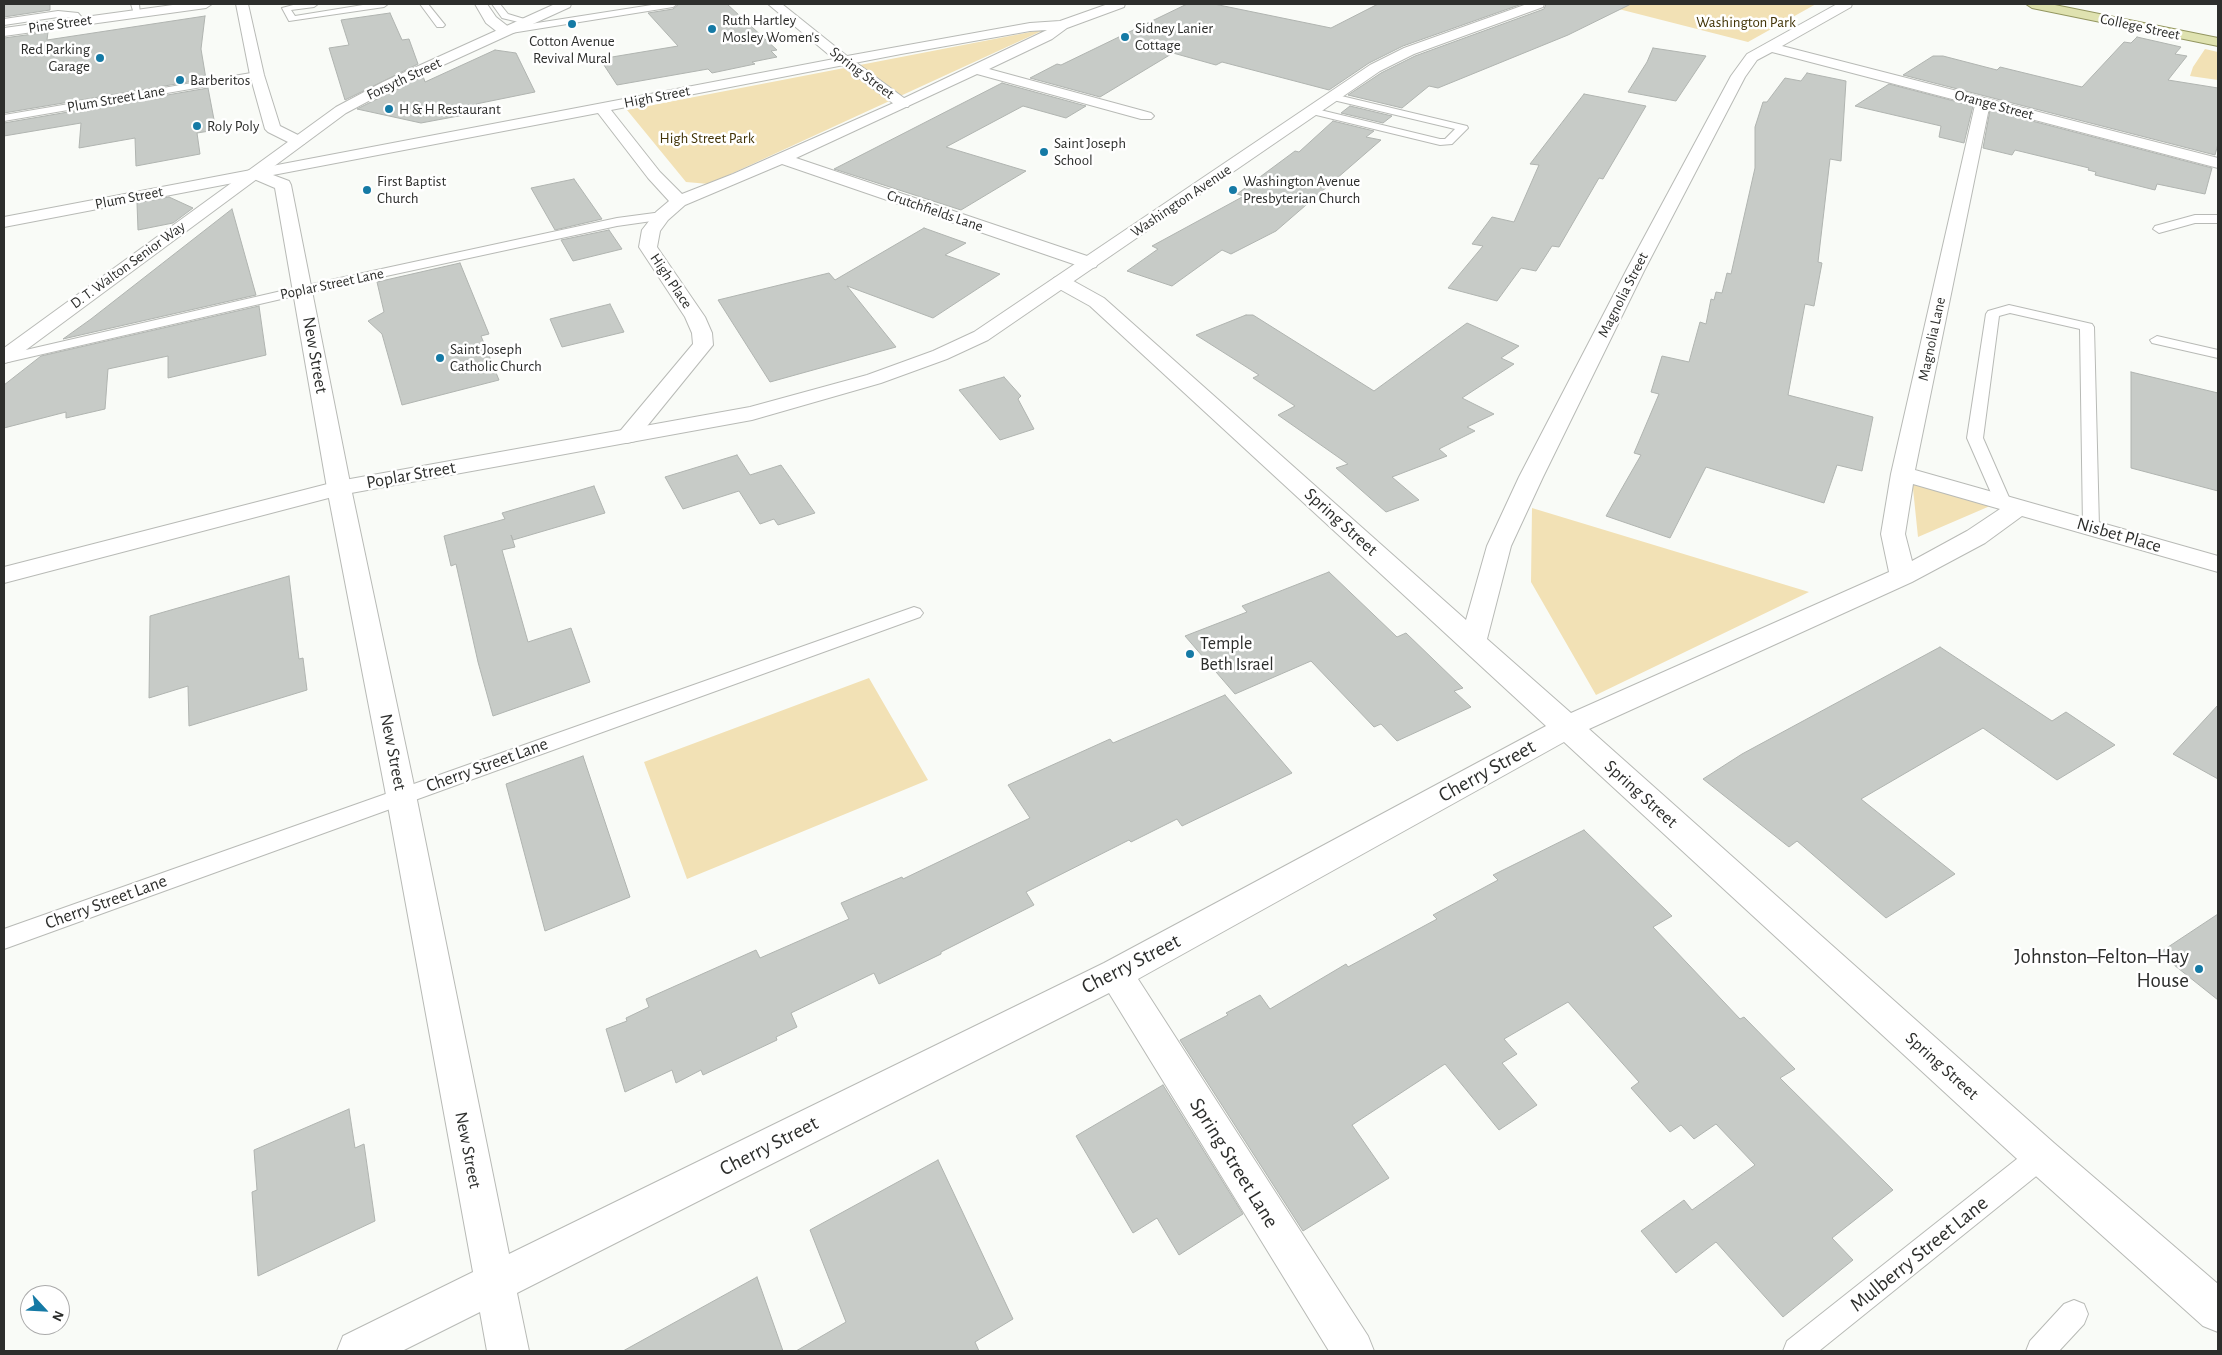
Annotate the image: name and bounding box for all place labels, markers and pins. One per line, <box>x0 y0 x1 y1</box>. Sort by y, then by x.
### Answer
place label: Ruth Hartley Mosley Women's <box>722 11 820 46</box>
marker: Cotton Avenue Revival Mural <box>566 18 578 30</box>
place label: Sidney Lanier Cottage <box>1135 19 1213 54</box>
marker: Ruth Hartley Mosley Women's <box>706 23 718 35</box>
marker: Sidney Lanier Cottage <box>1119 31 1131 43</box>
place label: Cotton Avenue Revival Mural <box>529 32 615 67</box>
place label: Red Parking Garage <box>20 40 90 75</box>
marker: Red Parking Garage <box>94 52 106 64</box>
place label: Barberitos <box>190 71 250 89</box>
marker: Barberitos <box>174 74 186 86</box>
place label: H & H Restaurant <box>399 100 501 118</box>
marker: H & H Restaurant <box>383 103 395 115</box>
place label: Roly Poly <box>207 117 259 135</box>
marker: Roly Poly <box>191 120 203 132</box>
place label: Saint Joseph School <box>1054 134 1126 169</box>
marker: Saint Joseph School <box>1038 146 1050 158</box>
place label: First Baptist Church <box>377 172 446 207</box>
place label: Washington Avenue Presbyterian Church <box>1243 172 1360 207</box>
marker: First Baptist Church <box>361 184 373 196</box>
marker: Washington Avenue Presbyterian Church <box>1227 184 1239 196</box>
place label: Saint Joseph Catholic Church <box>450 340 542 375</box>
marker: Saint Joseph Catholic Church <box>434 352 446 364</box>
place label: Temple Beth Israel <box>1200 633 1274 676</box>
marker: Temple Beth Israel <box>1184 648 1196 660</box>
place label: Johnston–Felton–Hay House <box>2014 944 2189 994</box>
marker: Johnston–Felton–Hay House <box>2193 963 2205 975</box>

